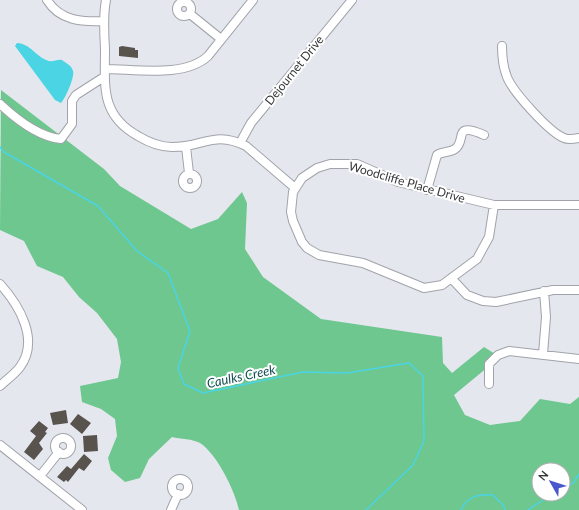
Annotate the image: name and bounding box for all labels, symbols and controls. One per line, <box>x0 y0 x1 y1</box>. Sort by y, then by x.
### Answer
street label: Dejournet Drive <box>261 32 327 108</box>
street label: Woodcliffe Place Drive <box>347 158 467 206</box>
water label: Caulks Creek <box>205 361 278 391</box>
north arrow <box>531 462 571 502</box>
text: N <box>535 468 551 483</box>

